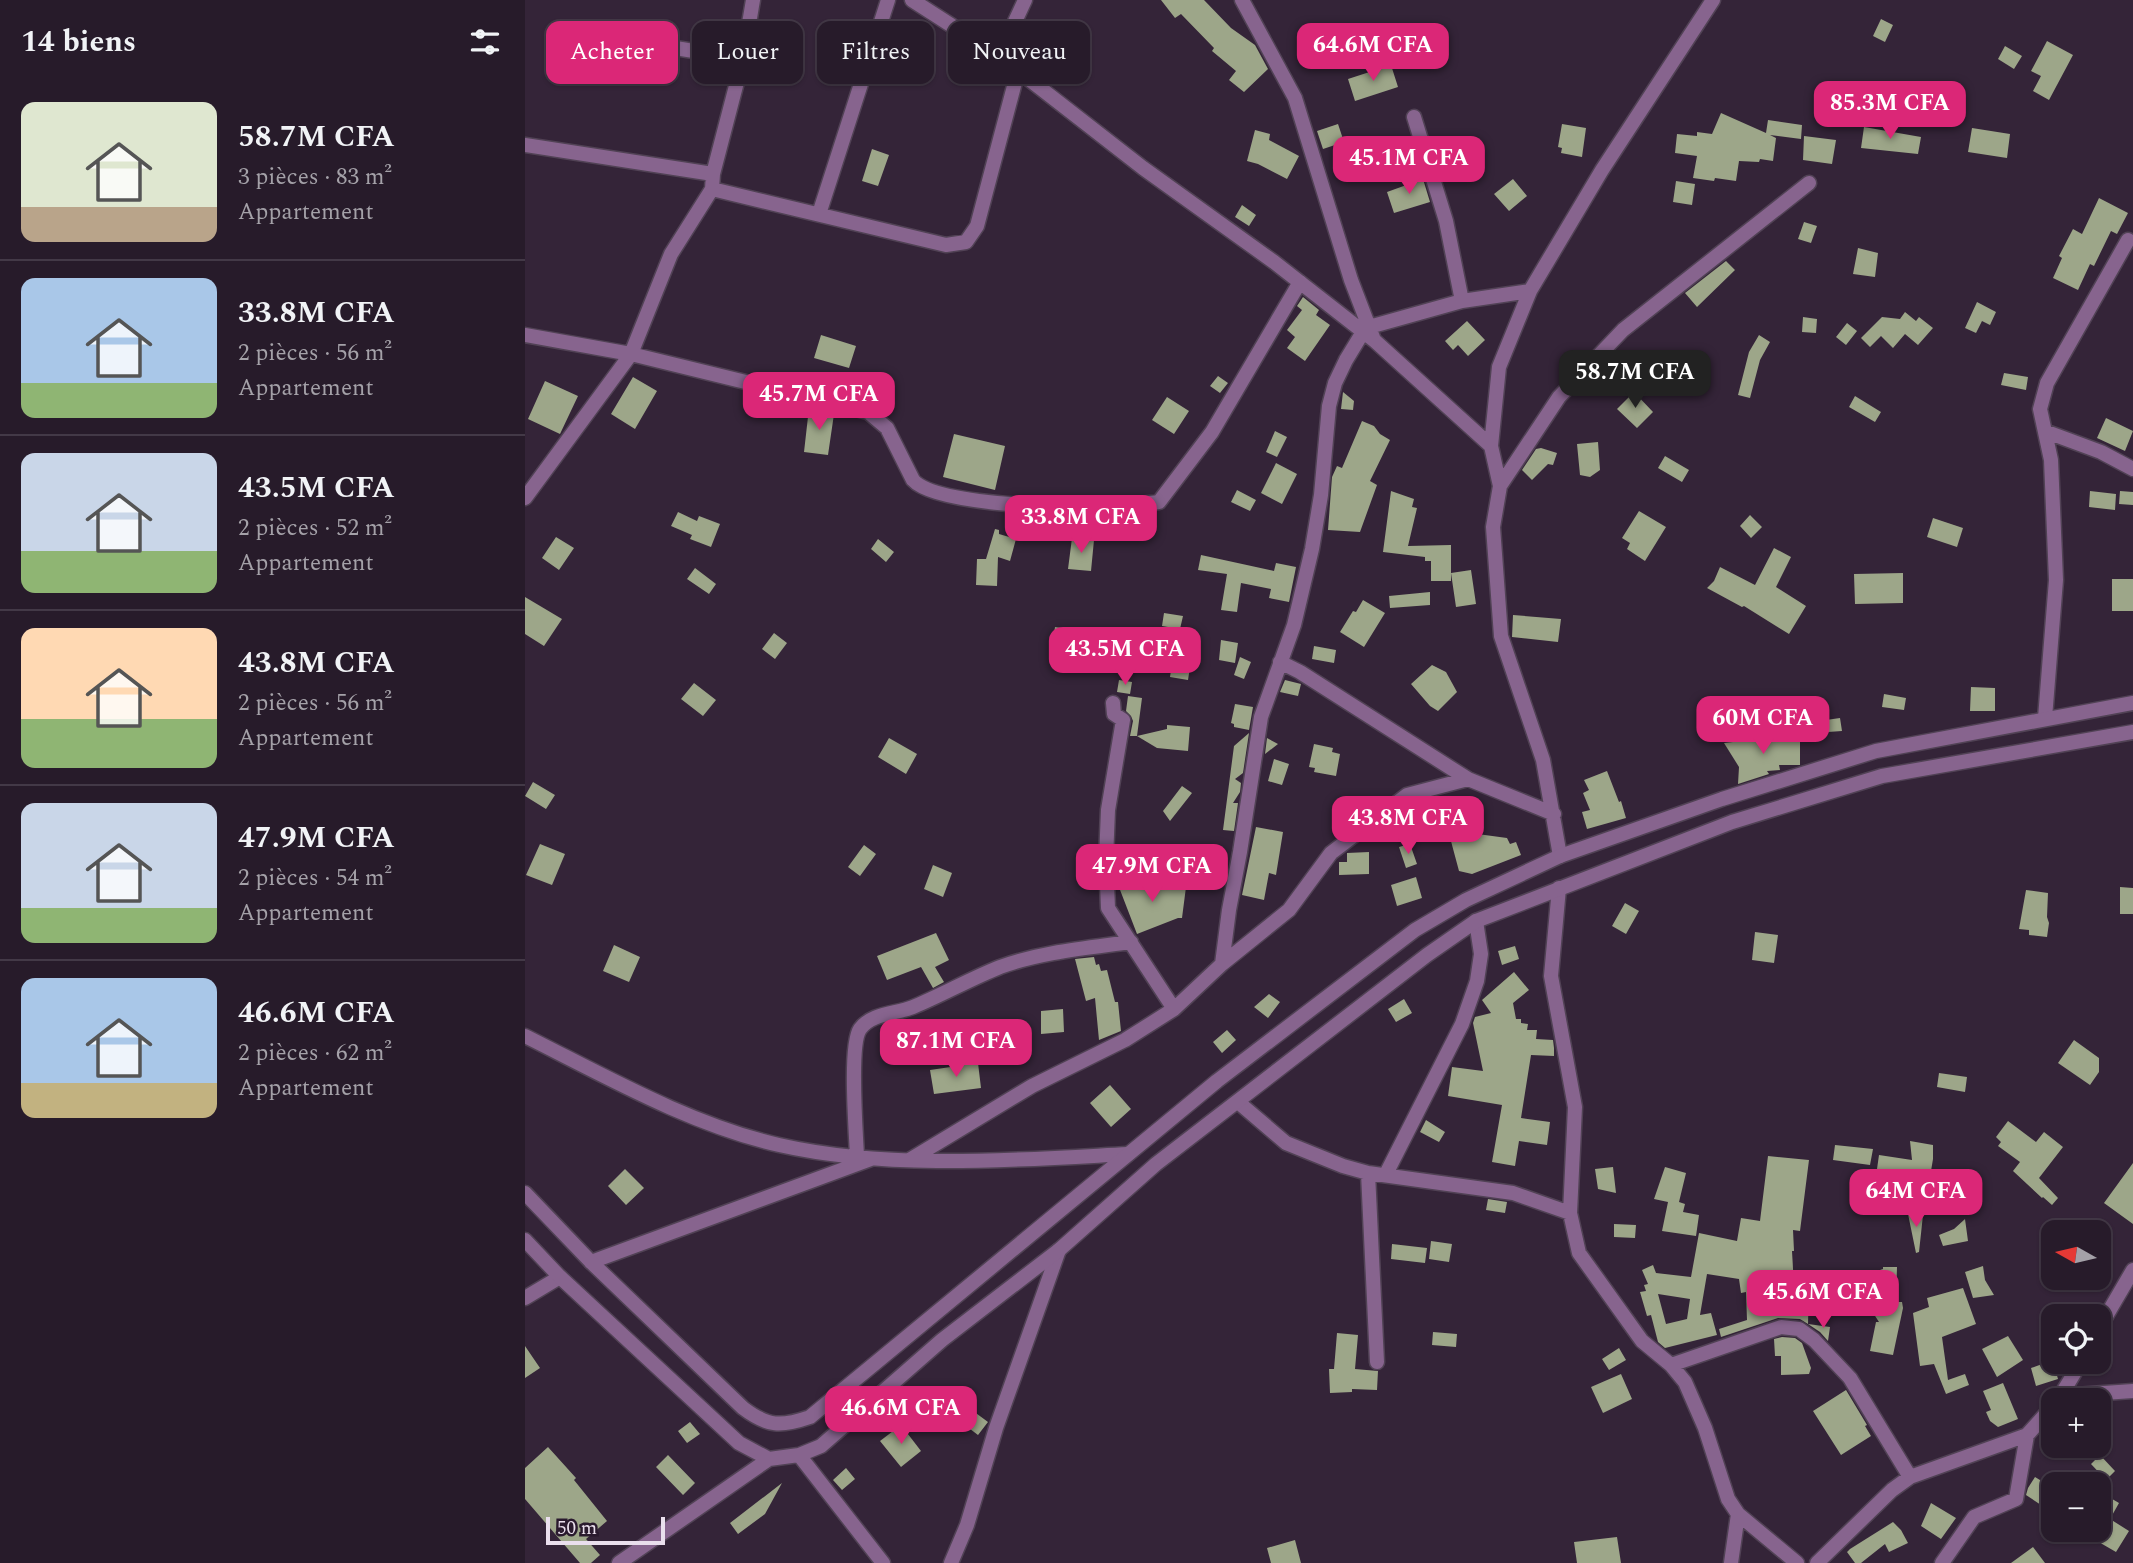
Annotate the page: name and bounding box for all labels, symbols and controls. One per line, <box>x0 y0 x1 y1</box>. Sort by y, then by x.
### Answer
text: 14 biens <box>21 19 136 65</box>
chip: Acheter <box>546 21 678 84</box>
chip: Louer <box>692 21 803 84</box>
chip: Filtres <box>817 21 934 84</box>
chip: Nouveau <box>948 21 1090 84</box>
icon: filters <box>466 23 504 61</box>
pin: 64.6M CFA <box>1293 24 1453 83</box>
text: 64.6M CFA <box>1313 28 1433 63</box>
pin: 85.3M CFA <box>1810 82 1970 141</box>
text: 85.3M CFA <box>1830 86 1950 121</box>
text: 58.7M CFA <box>238 114 395 160</box>
icon: home <box>77 130 161 214</box>
pin: 45.1M CFA <box>1329 136 1489 196</box>
text: 45.1M CFA <box>1349 141 1469 176</box>
text: 3 pièces · 83 m² <box>238 160 392 195</box>
text: Appartement <box>238 195 374 230</box>
text: 33.8M CFA <box>238 290 395 336</box>
icon: home <box>77 306 161 390</box>
text: 2 pièces · 56 m² <box>238 336 392 371</box>
pin: 58.7M CFA <box>1555 350 1715 410</box>
text: 58.7M CFA <box>1575 355 1695 390</box>
text: Appartement <box>238 371 374 406</box>
pin: 45.7M CFA <box>739 372 899 432</box>
text: 45.7M CFA <box>759 377 879 412</box>
text: 43.5M CFA <box>238 465 395 511</box>
icon: home <box>77 481 161 565</box>
pin: 33.8M CFA <box>1001 496 1161 555</box>
text: 33.8M CFA <box>1021 500 1141 535</box>
text: 2 pièces · 52 m² <box>238 511 392 546</box>
text: Appartement <box>238 546 374 581</box>
pin: 43.5M CFA <box>1045 628 1205 687</box>
text: 43.5M CFA <box>1065 632 1185 667</box>
text: 43.8M CFA <box>238 640 395 686</box>
icon: home <box>77 656 161 740</box>
text: 2 pièces · 56 m² <box>238 686 392 721</box>
pin: 60M CFA <box>1698 696 1828 756</box>
text: 60M CFA <box>1712 701 1814 736</box>
text: Appartement <box>238 721 374 756</box>
pin: 43.8M CFA <box>1328 796 1488 856</box>
text: 43.8M CFA <box>1348 801 1468 836</box>
text: 47.9M CFA <box>238 815 395 861</box>
icon: home <box>77 831 161 915</box>
pin: 47.9M CFA <box>1072 844 1232 904</box>
text: 47.9M CFA <box>1092 849 1212 884</box>
text: 2 pièces · 54 m² <box>238 861 392 896</box>
text: Appartement <box>238 896 374 931</box>
text: 46.6M CFA <box>238 990 395 1036</box>
icon: home <box>77 1006 161 1090</box>
pin: 87.1M CFA <box>876 1020 1036 1079</box>
text: 87.1M CFA <box>896 1024 1016 1059</box>
text: 2 pièces · 62 m² <box>238 1036 392 1071</box>
text: Appartement <box>238 1071 374 1106</box>
pin: 64M CFA <box>1851 1170 1981 1229</box>
text: 64M CFA <box>1865 1174 1967 1209</box>
north arrow <box>2041 1220 2111 1290</box>
map controls <box>2041 1220 2111 1542</box>
pin: 45.6M CFA <box>1743 1270 1903 1330</box>
text: 45.6M CFA <box>1763 1275 1883 1310</box>
button: locate <box>2041 1304 2111 1374</box>
pin: 46.6M CFA <box>821 1386 981 1446</box>
button: + <box>2041 1388 2111 1458</box>
text: 46.6M CFA <box>841 1391 961 1426</box>
button: − <box>2041 1472 2111 1542</box>
scale bar <box>546 1514 665 1546</box>
text: 50 m <box>557 1514 597 1543</box>

